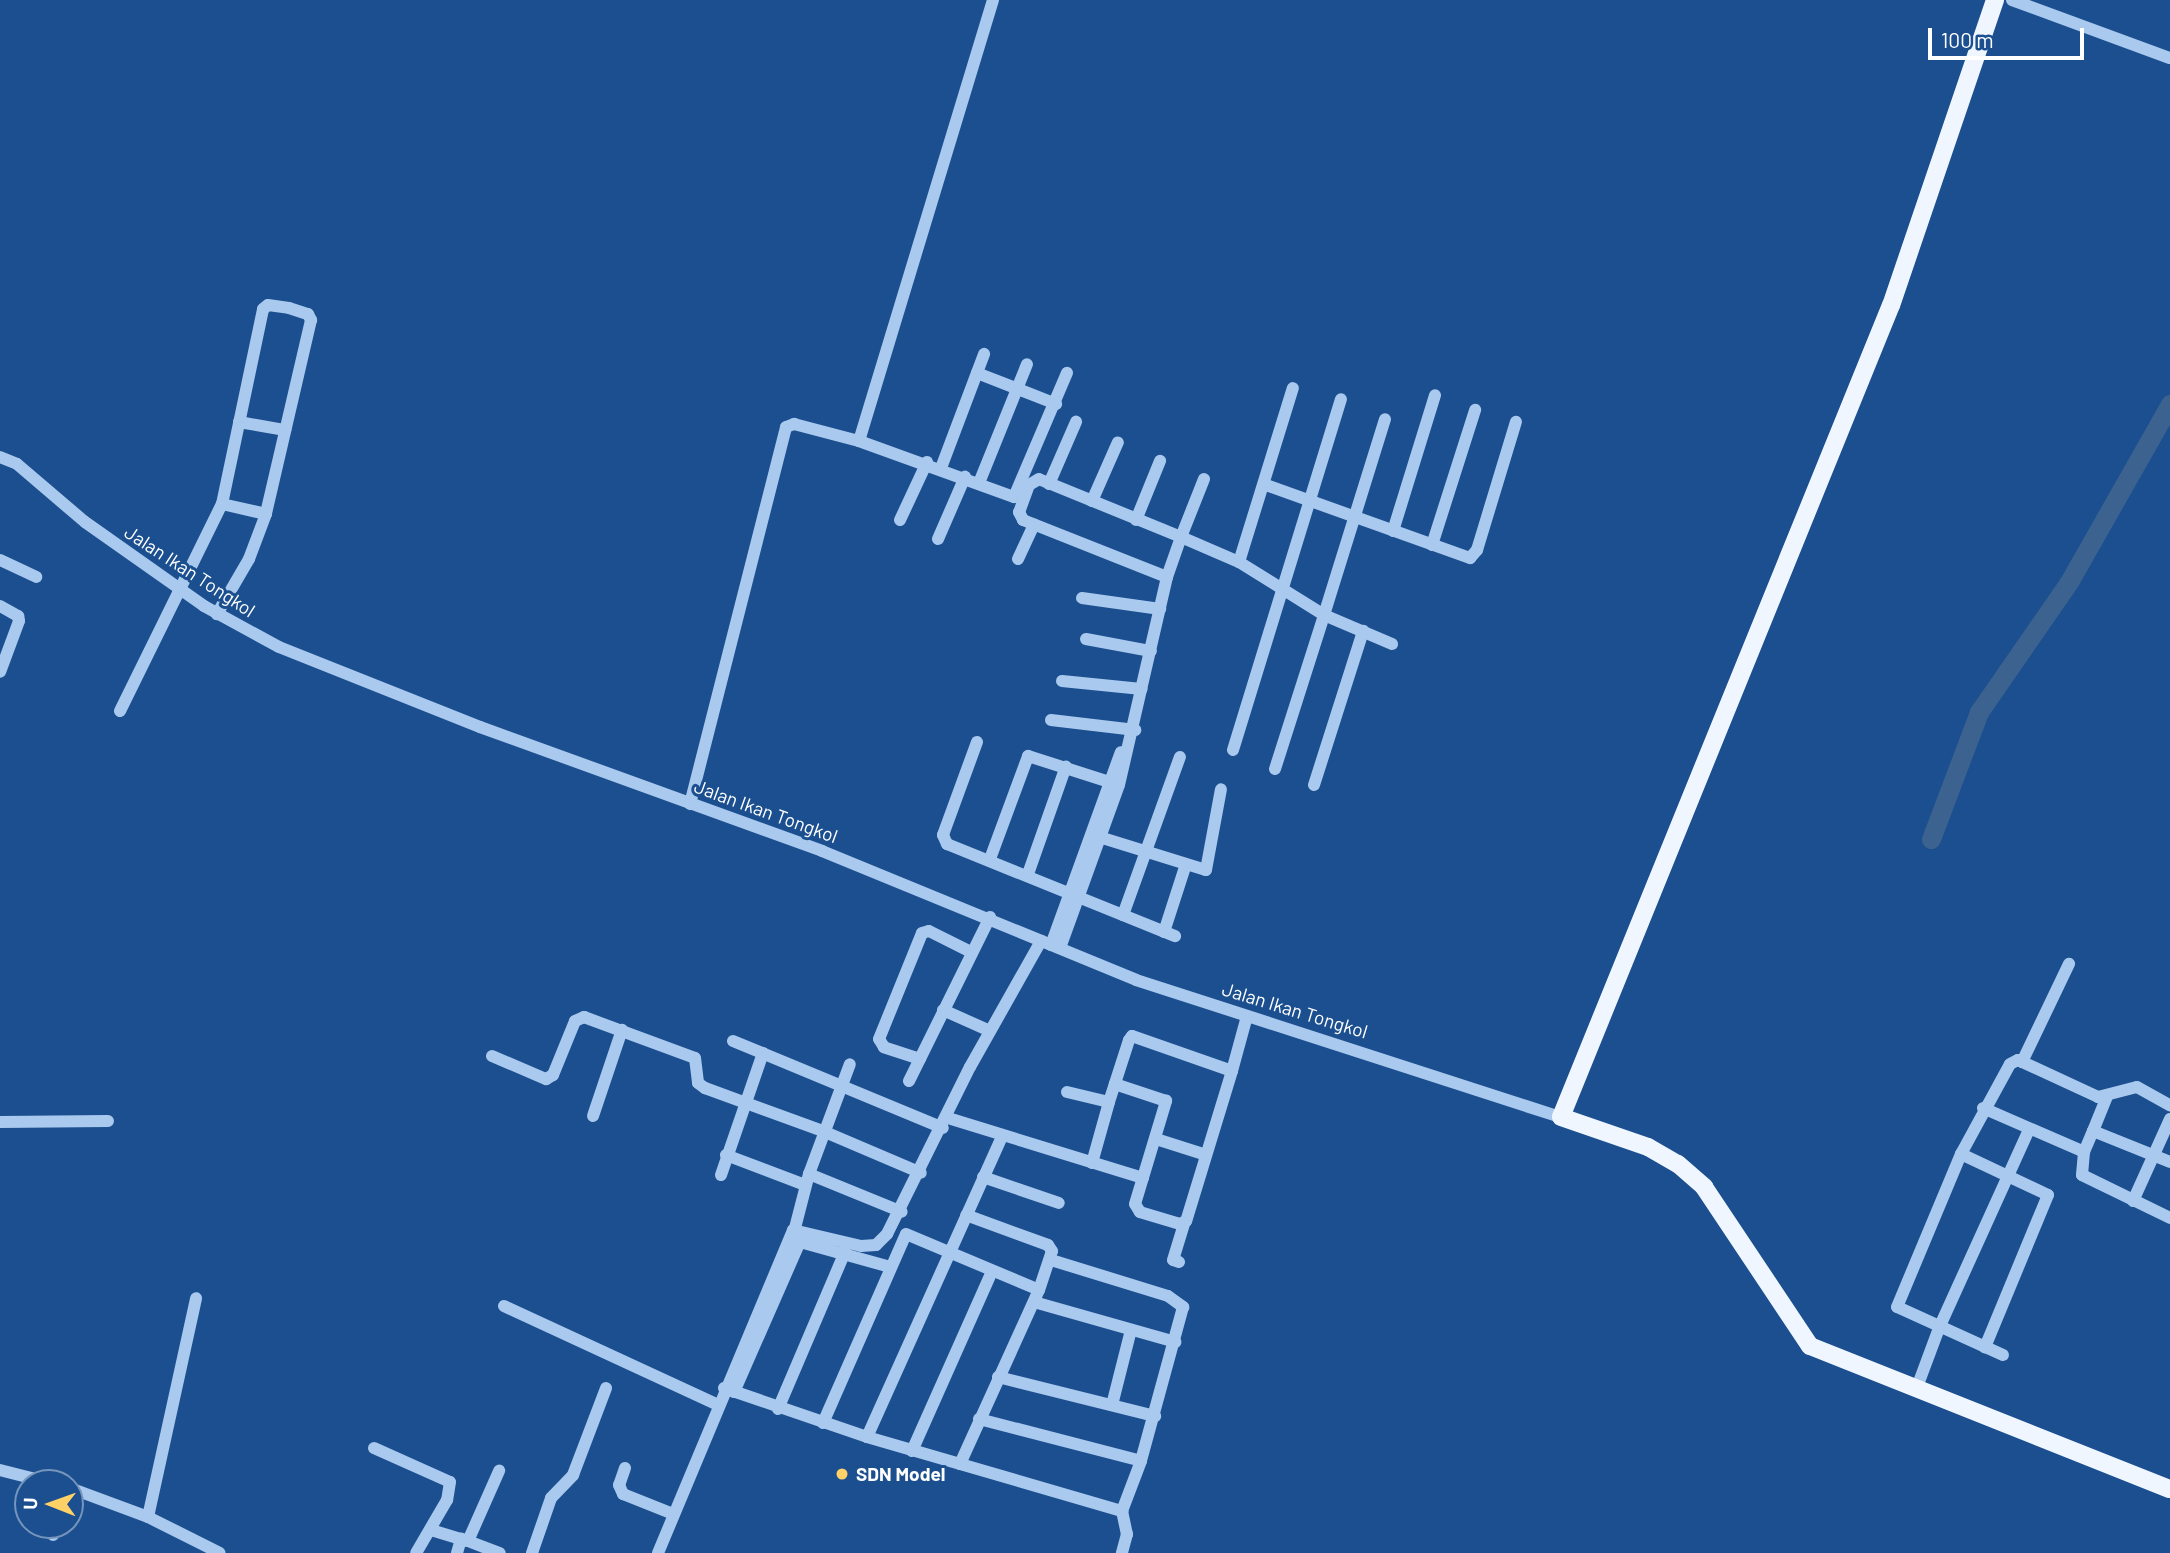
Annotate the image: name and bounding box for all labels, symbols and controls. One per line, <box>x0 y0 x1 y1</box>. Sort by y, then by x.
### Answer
scale bar <box>1932 14 2088 58</box>
text: 100 m <box>1941 27 1994 52</box>
street label: Jalan Ikan Tongkol <box>120 520 260 622</box>
street label: Jalan Ikan Tongkol <box>691 774 841 848</box>
street label: Jalan Ikan Tongkol <box>1219 977 1371 1043</box>
place label: SDN Model <box>856 1463 945 1485</box>
marker: SDN Model <box>834 1466 850 1482</box>
north arrow <box>14 1469 84 1539</box>
text: U <box>18 1497 41 1510</box>

